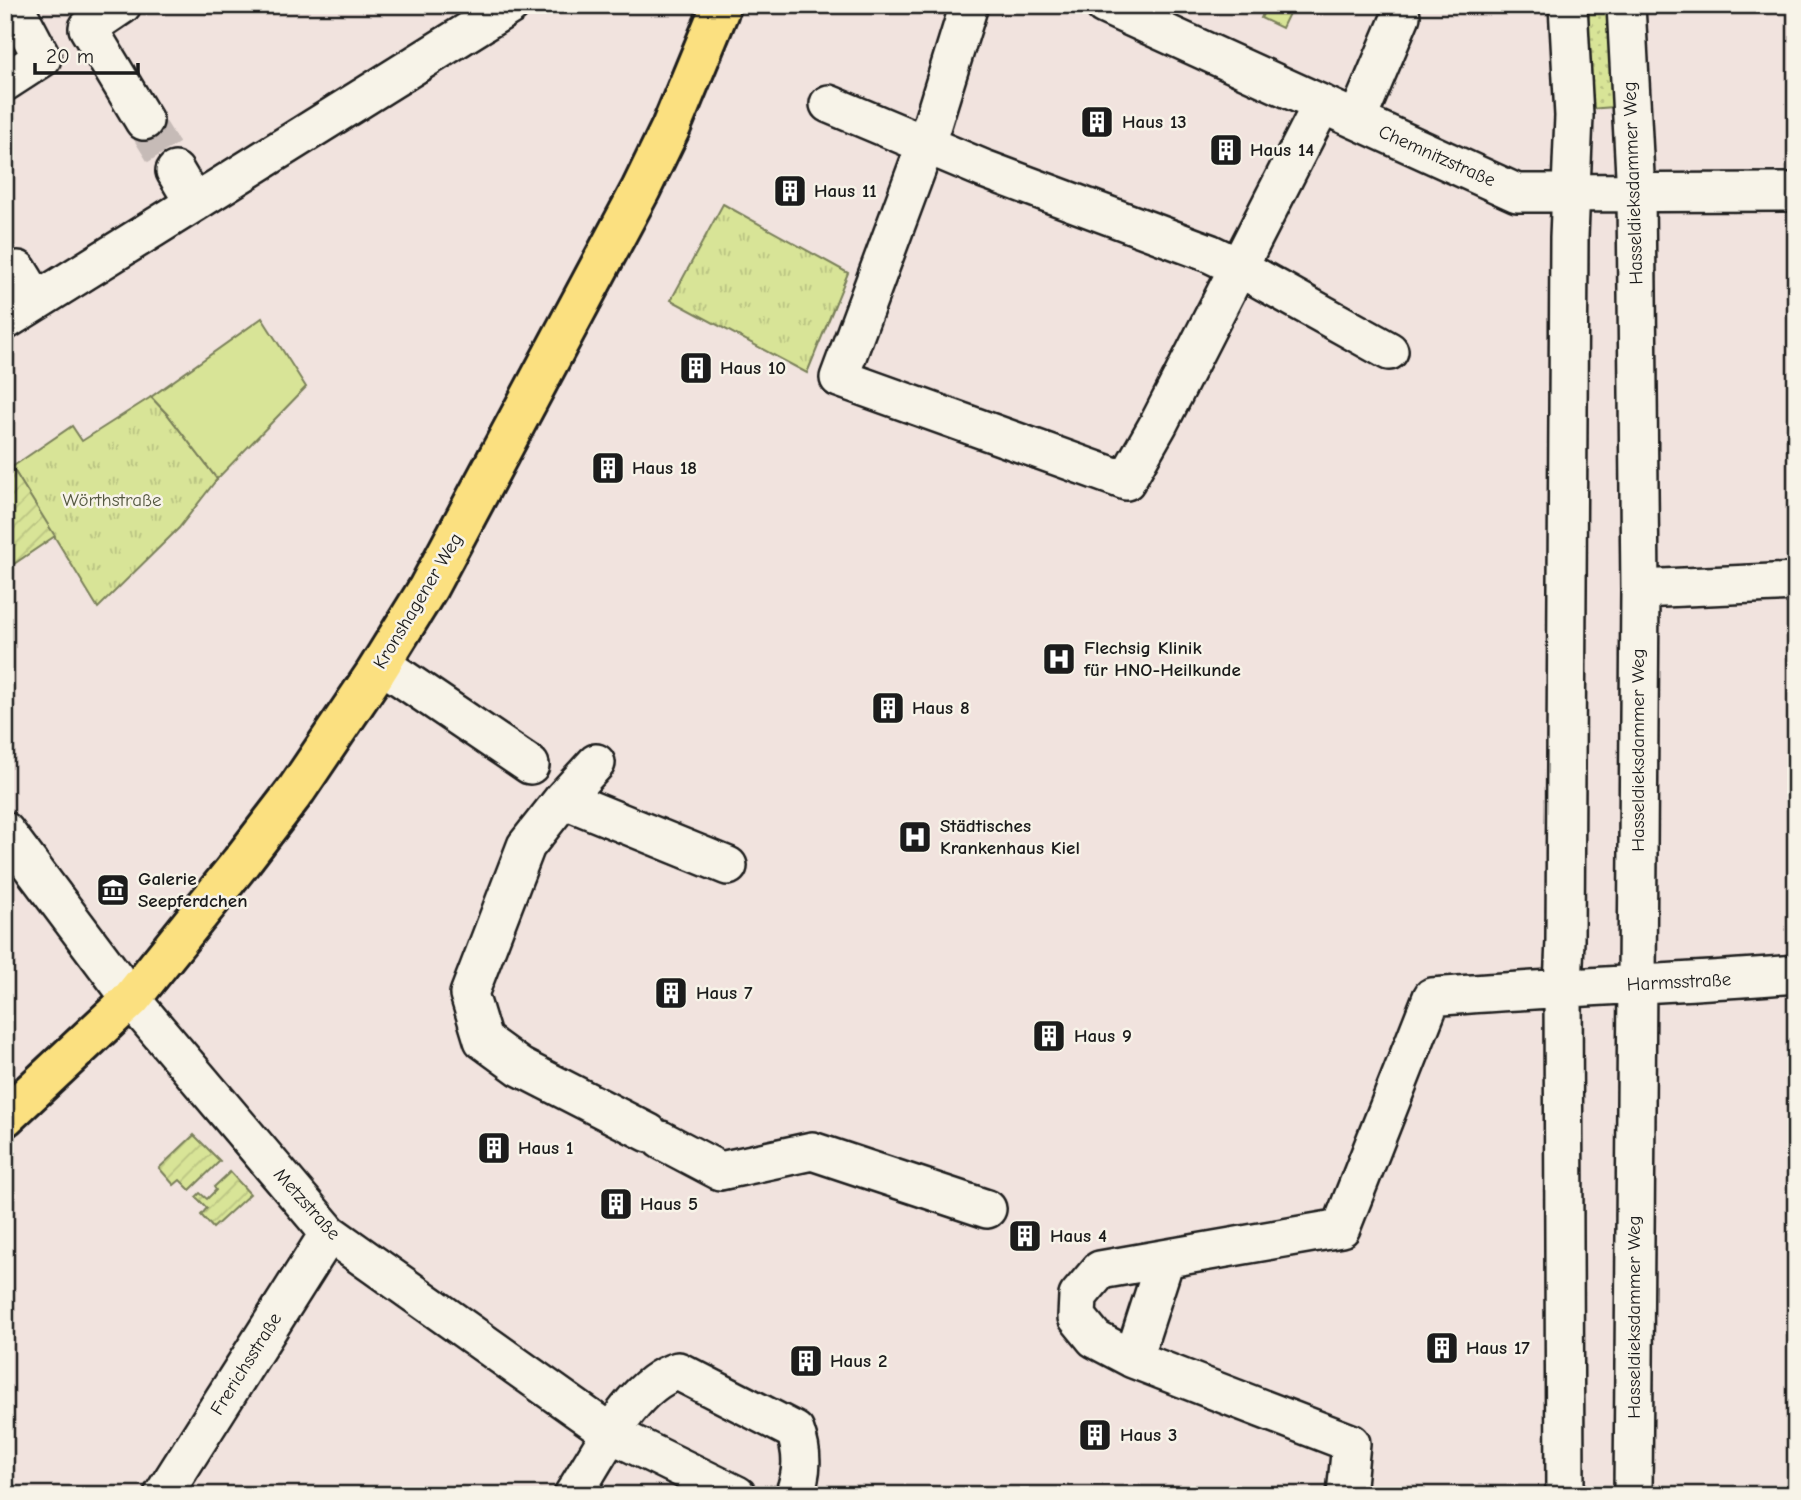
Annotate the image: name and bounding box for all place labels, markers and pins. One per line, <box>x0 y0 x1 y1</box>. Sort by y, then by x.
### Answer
building icon: Haus 13 <box>1078 103 1116 141</box>
place label: Haus 13 <box>1122 111 1187 133</box>
building icon: Haus 14 <box>1207 131 1245 169</box>
place label: Haus 14 <box>1250 139 1314 161</box>
building icon: Haus 11 <box>771 172 809 210</box>
place label: Haus 11 <box>814 180 877 202</box>
building icon: Haus 10 <box>677 349 715 387</box>
place label: Haus 10 <box>720 357 786 379</box>
building icon: Haus 18 <box>589 449 627 487</box>
place label: Haus 18 <box>632 457 697 479</box>
place label: Flechsig Klinik für HNO-Heilkunde <box>1083 637 1241 681</box>
hospital icon: Flechsig Klinik für HNO-Heilkunde <box>1040 640 1078 678</box>
building icon: Haus 8 <box>869 689 907 727</box>
place label: Haus 8 <box>912 697 970 719</box>
place label: Städtisches Krankenhaus Kiel <box>940 815 1080 859</box>
hospital icon: Städtisches Krankenhaus Kiel <box>896 818 934 856</box>
place label: Galerie Seepferdchen <box>138 868 248 912</box>
museum icon: Galerie Seepferdchen <box>94 871 132 909</box>
building icon: Haus 7 <box>652 974 690 1012</box>
place label: Haus 7 <box>696 982 753 1004</box>
building icon: Haus 9 <box>1030 1017 1068 1055</box>
place label: Haus 9 <box>1074 1025 1132 1047</box>
building icon: Haus 1 <box>475 1129 513 1167</box>
place label: Haus 1 <box>518 1137 573 1159</box>
building icon: Haus 5 <box>597 1185 635 1223</box>
place label: Haus 5 <box>640 1193 698 1215</box>
building icon: Haus 4 <box>1006 1217 1044 1255</box>
place label: Haus 4 <box>1050 1225 1107 1247</box>
building icon: Haus 17 <box>1423 1329 1461 1367</box>
place label: Haus 17 <box>1466 1337 1530 1359</box>
building icon: Haus 2 <box>787 1342 825 1380</box>
place label: Haus 2 <box>830 1350 887 1372</box>
building icon: Haus 3 <box>1076 1416 1114 1454</box>
place label: Haus 3 <box>1120 1424 1177 1446</box>

